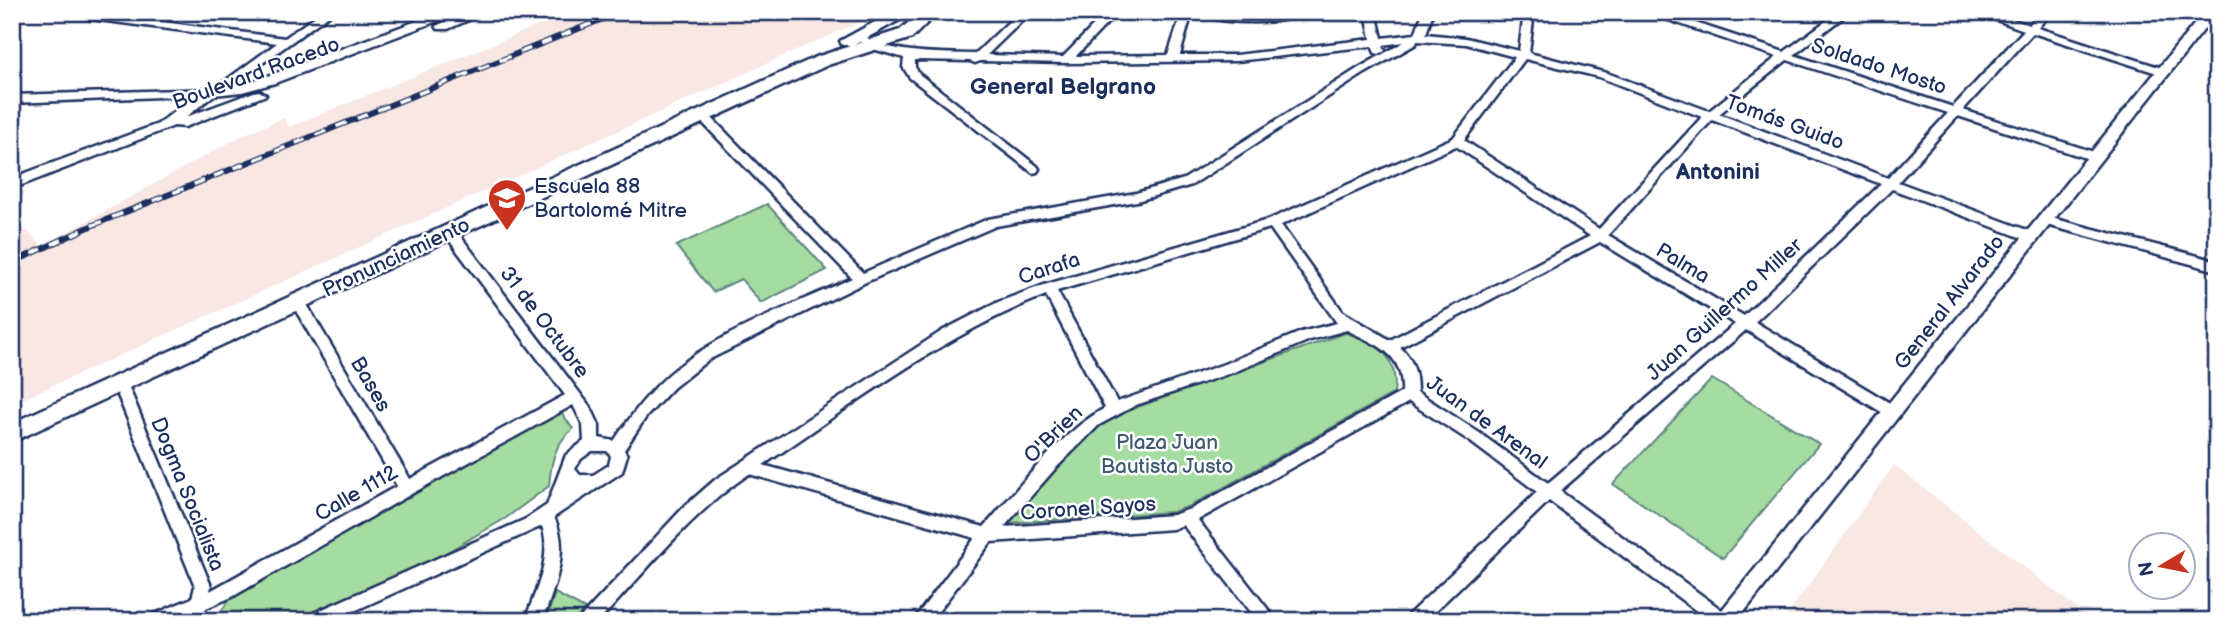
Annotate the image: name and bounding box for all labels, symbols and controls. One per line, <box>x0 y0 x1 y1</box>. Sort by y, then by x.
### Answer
street label: Boulevard Racedo <box>169 32 343 115</box>
street label: Soldado Mosto <box>1808 33 1950 100</box>
district label: General Belgrano <box>970 73 1156 101</box>
street label: Tomás Guido <box>1722 90 1847 155</box>
district label: Antonini <box>1675 158 1760 186</box>
place label: Escuela 88 Bartolomé Mitre <box>534 174 687 223</box>
school or university icon: Escuela 88 Bartolomé Mitre <box>486 177 528 232</box>
street label: Pronunciamiento <box>318 212 474 303</box>
street label: General Alvarado <box>1889 230 2010 375</box>
street label: Juan Guillermo Miller <box>1641 233 1808 386</box>
street label: Palma <box>1651 238 1714 289</box>
street label: Carafa <box>1015 247 1083 290</box>
street label: 31 de Octubre <box>495 262 595 383</box>
street label: Bases <box>345 352 396 416</box>
street label: Juan de Arenal <box>1422 370 1552 475</box>
street label: O'Brien <box>1019 400 1088 468</box>
street label: Dogma Socialista <box>145 414 230 575</box>
park label: Plaza Juan Bautista Justo <box>1101 430 1233 479</box>
street label: Calle 1112 <box>311 460 402 527</box>
street label: Coronel Sayos <box>1019 491 1157 526</box>
north arrow <box>2128 532 2198 602</box>
text: N <box>2134 560 2159 578</box>

